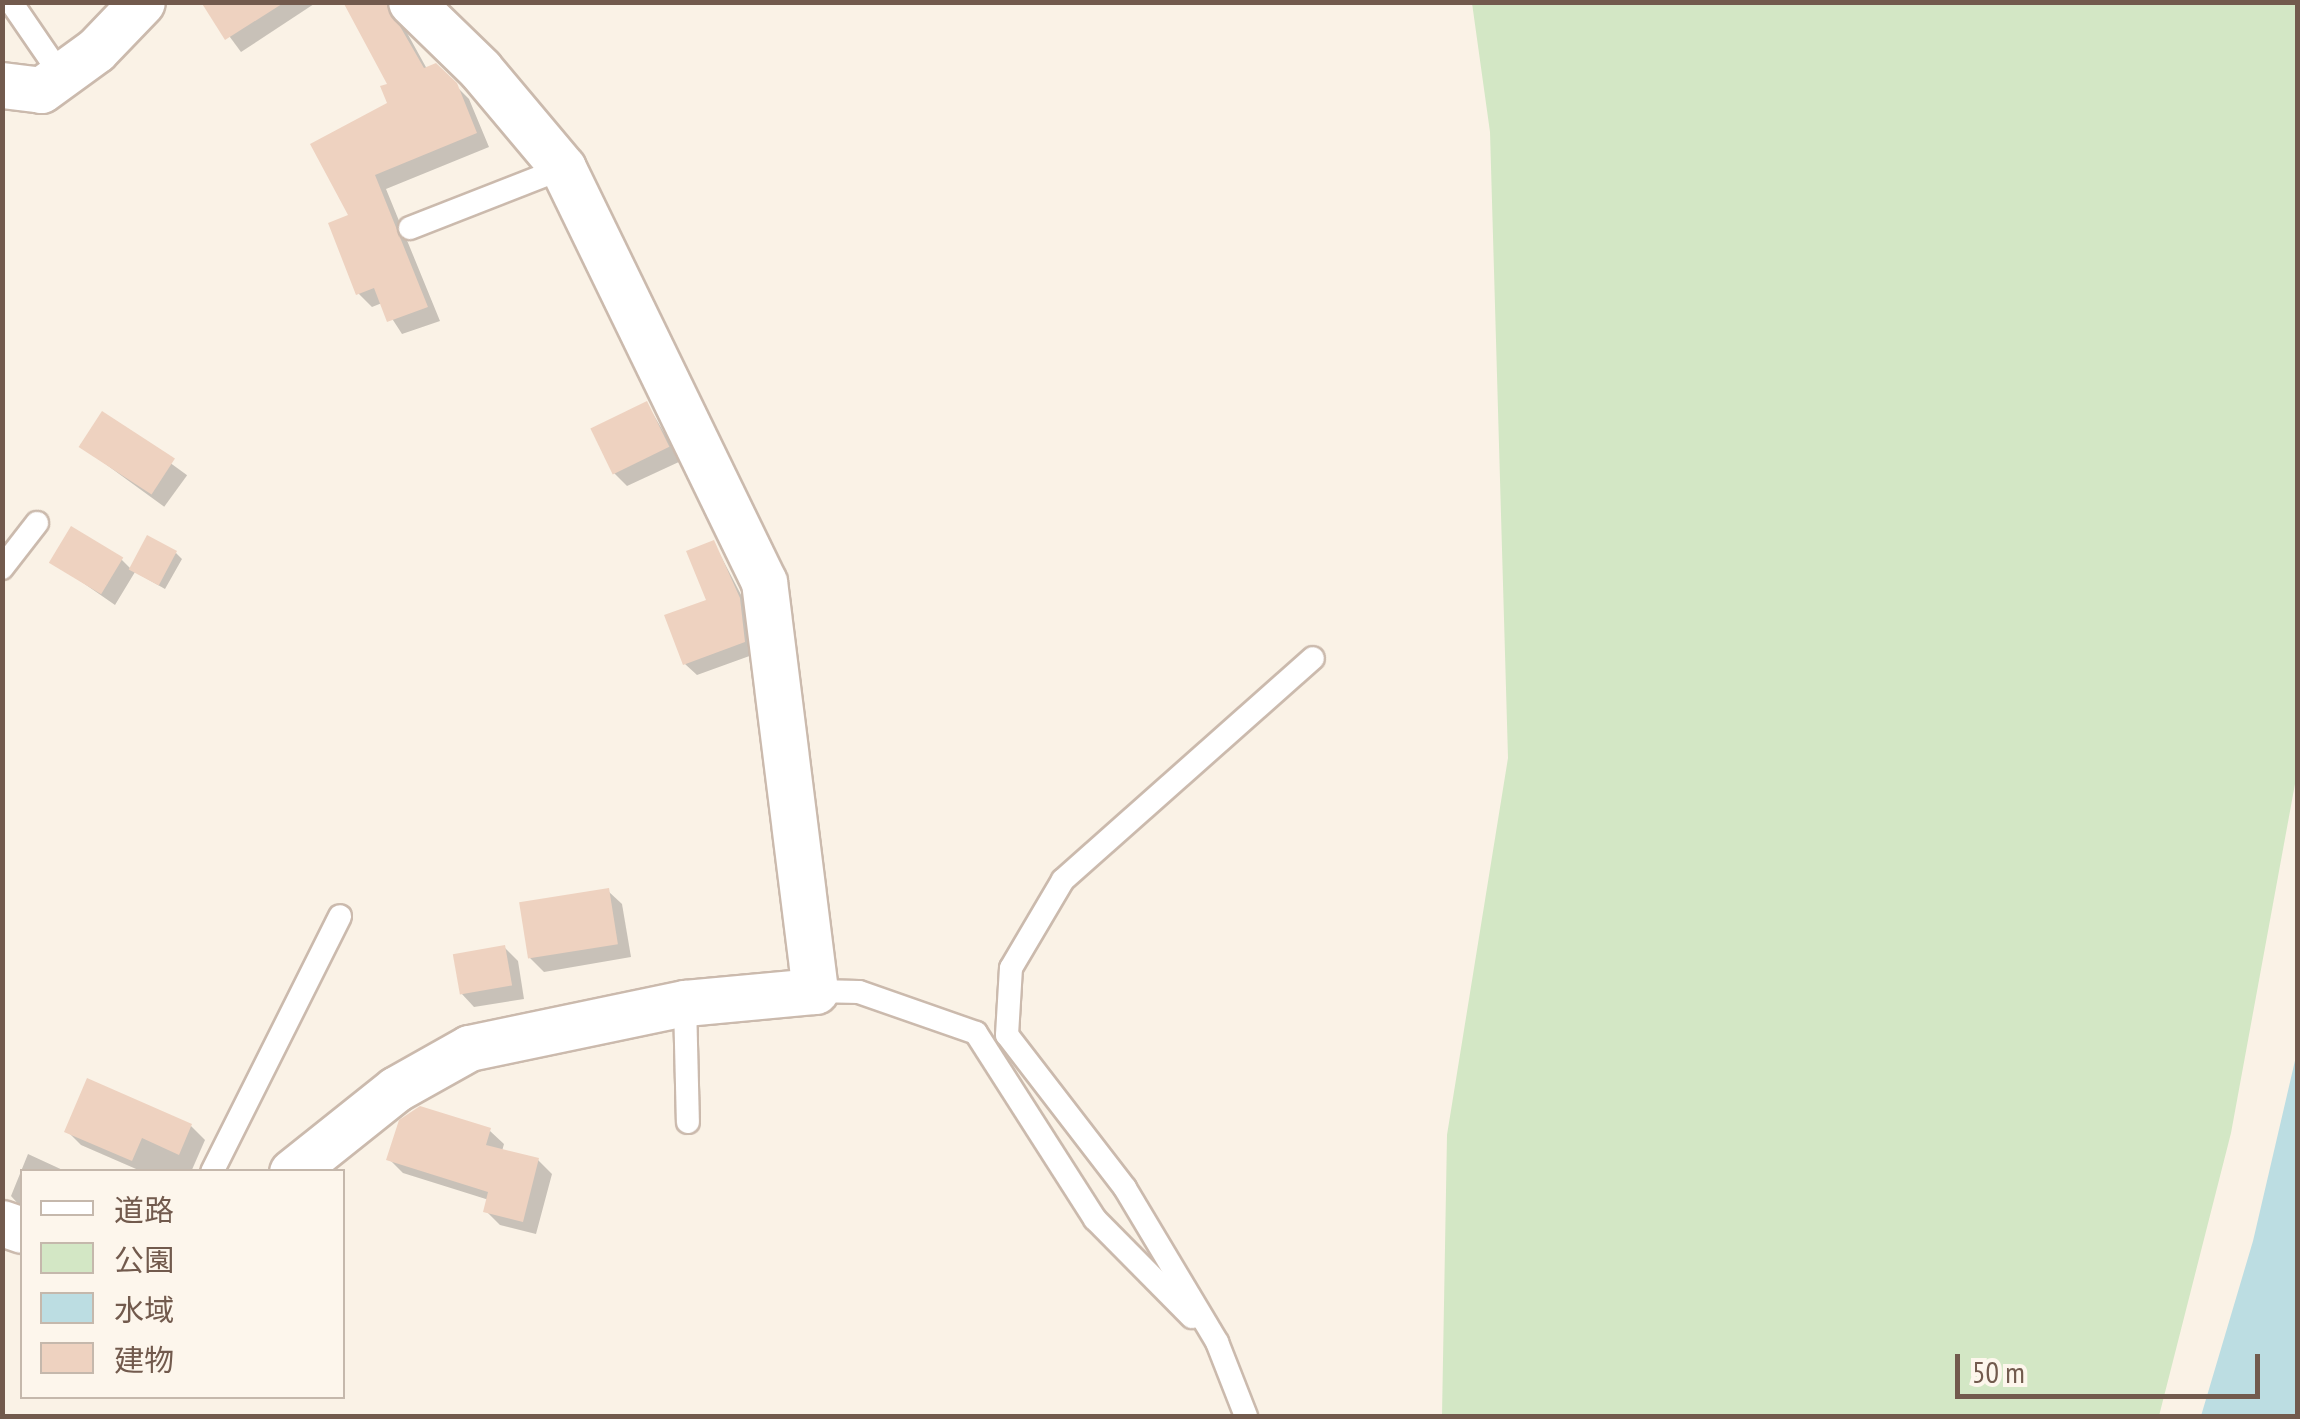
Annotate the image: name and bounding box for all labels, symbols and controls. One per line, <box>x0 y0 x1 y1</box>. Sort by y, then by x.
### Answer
legend <box>20 1169 345 1399</box>
text: 道路 <box>114 1190 174 1229</box>
text: 公園 <box>114 1240 174 1279</box>
text: 水域 <box>114 1290 174 1329</box>
scale bar <box>1960 1334 2265 1396</box>
text: 建物 <box>114 1340 174 1379</box>
text: 50 m <box>1972 1352 2025 1391</box>

